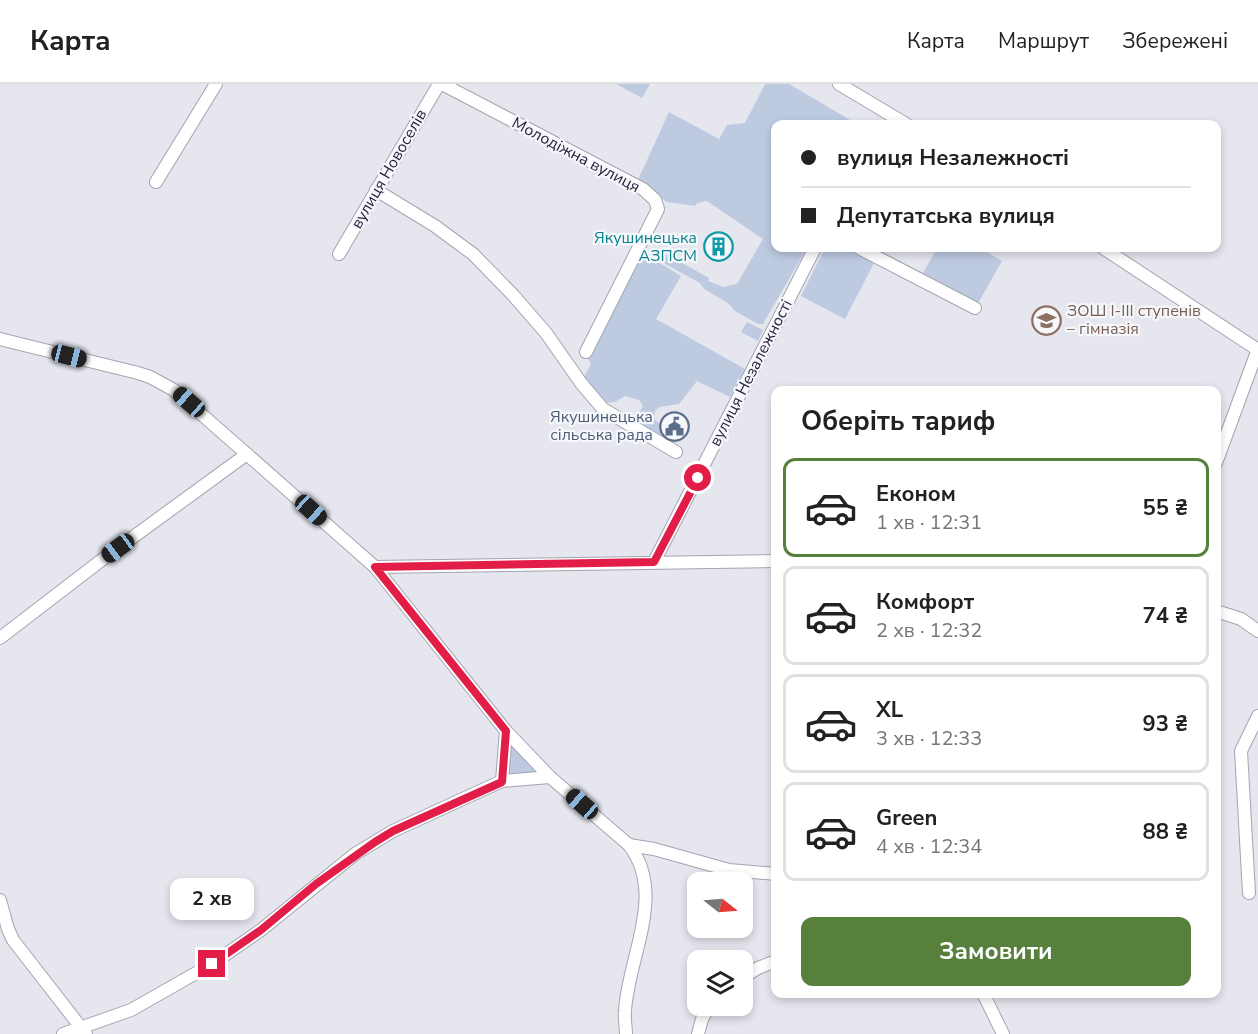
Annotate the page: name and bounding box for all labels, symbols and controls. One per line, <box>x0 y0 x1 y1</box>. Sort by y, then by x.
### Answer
text: Карта <box>30 22 111 60</box>
text: Карта <box>907 27 965 55</box>
text: Маршрут <box>998 27 1089 55</box>
text: Збережені <box>1122 27 1228 55</box>
street label: вулиця Новоселів <box>346 105 432 233</box>
street label: Молодіжна вулиця <box>508 112 644 198</box>
text: вулиця Незалежності <box>837 143 1069 173</box>
text: Депутатська вулиця <box>837 201 1055 231</box>
place label: Якушинецька АЗПСМ <box>594 227 697 267</box>
building icon: Якушинецька АЗПСМ <box>702 231 734 263</box>
street label: вулиця Незалежності <box>704 296 798 450</box>
place label: ЗОШ І-ІІІ ступенів – гімназія <box>1067 300 1201 340</box>
school or university icon: ЗОШ І-ІІІ ступенів – гімназія <box>1030 304 1062 336</box>
car <box>49 343 89 369</box>
car <box>170 383 208 421</box>
text: Оберіть тариф <box>801 403 995 440</box>
place label: Якушинецька сільська рада <box>550 406 653 446</box>
public building icon: Якушинецька сільська рада <box>658 410 690 442</box>
route start <box>684 464 711 491</box>
text: Економ <box>876 479 956 509</box>
icon: car <box>804 481 858 535</box>
car <box>292 491 330 529</box>
text: 55 ₴ <box>1142 493 1188 523</box>
text: 1 хв · 12:31 <box>876 509 982 536</box>
car <box>98 530 138 566</box>
text: Комфорт <box>876 587 974 617</box>
icon: car <box>804 589 858 643</box>
text: 74 ₴ <box>1142 601 1188 631</box>
text: 2 хв · 12:32 <box>876 617 982 644</box>
text: XL <box>876 695 903 725</box>
icon: car <box>804 697 858 751</box>
text: 93 ₴ <box>1142 709 1188 739</box>
text: 3 хв · 12:33 <box>876 725 982 752</box>
car <box>563 785 601 823</box>
text: Green <box>876 803 937 833</box>
icon: car <box>804 805 858 859</box>
text: 88 ₴ <box>1142 817 1188 847</box>
text: 4 хв · 12:34 <box>876 833 982 860</box>
north arrow <box>687 872 753 938</box>
map controls <box>687 872 753 1016</box>
callout: 2 хв <box>170 877 254 919</box>
text: 2 хв <box>192 885 232 912</box>
button: Замовити <box>801 917 1191 986</box>
route end <box>198 950 225 977</box>
button: layers <box>687 950 753 1016</box>

